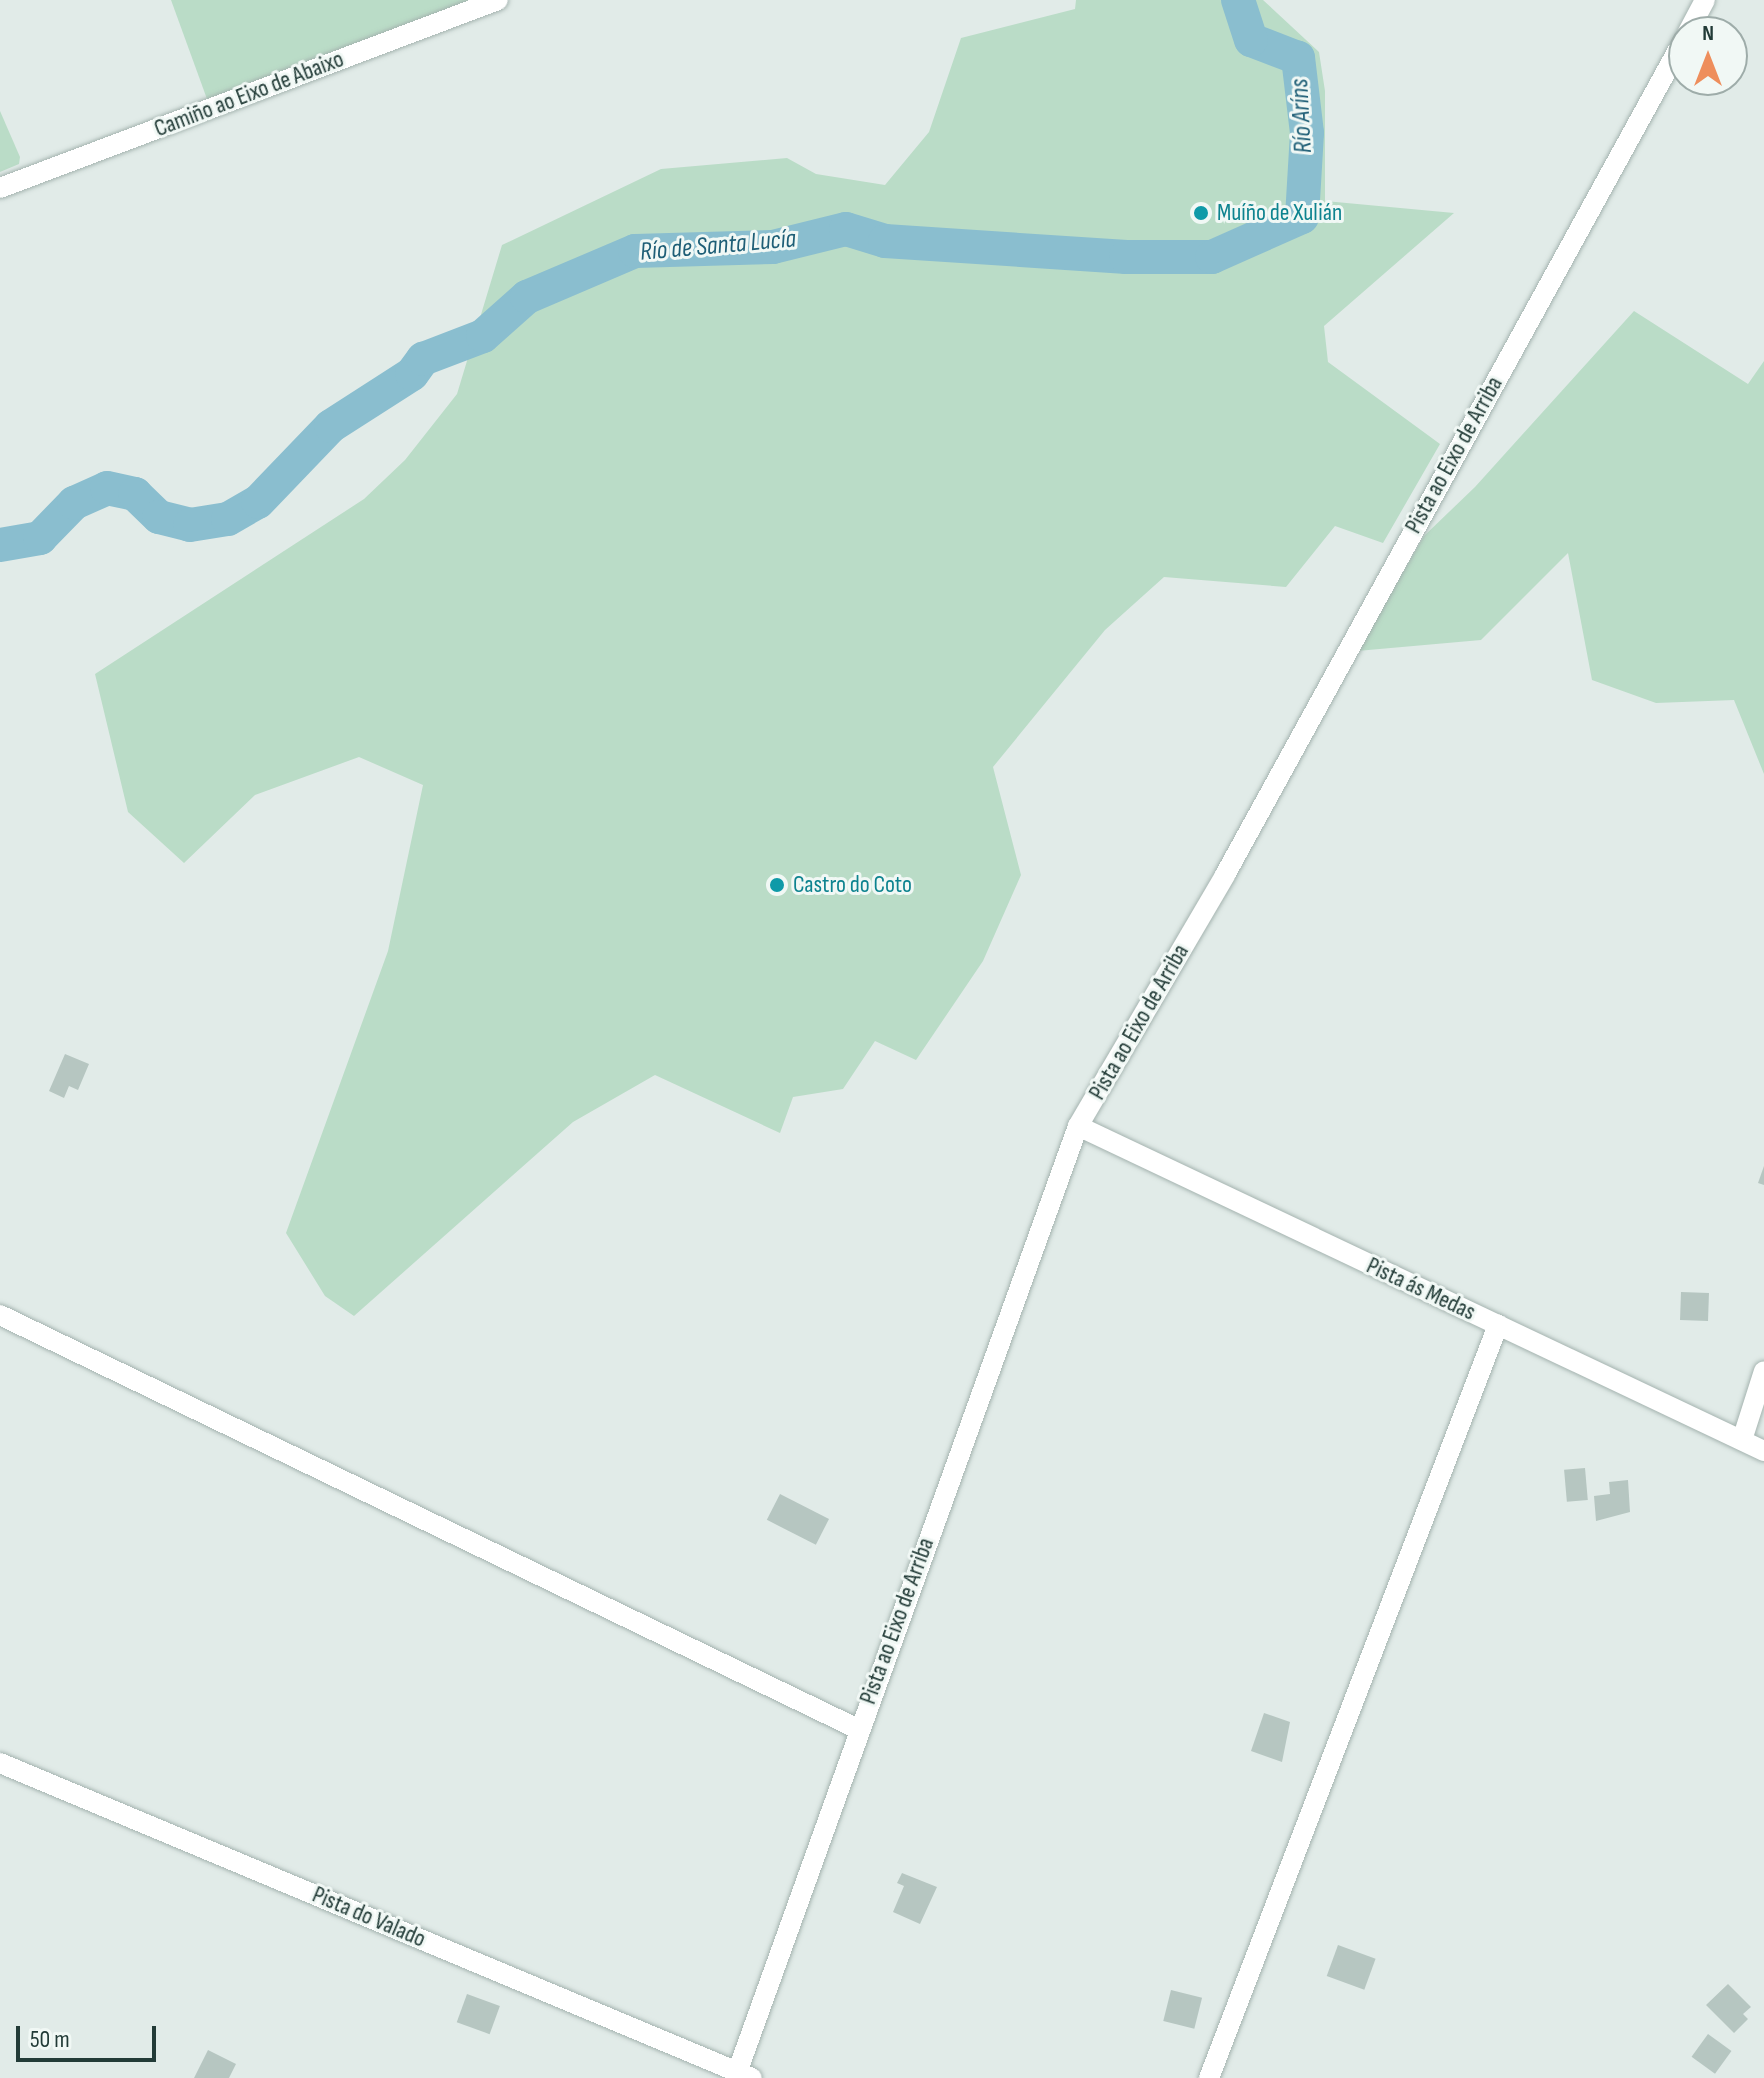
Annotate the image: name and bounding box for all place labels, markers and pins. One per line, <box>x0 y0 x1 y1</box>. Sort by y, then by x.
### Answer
place label: Muíño de Xulián <box>1217 199 1342 227</box>
marker: Muíño de Xulián <box>1192 204 1210 222</box>
place label: Castro do Coto <box>793 871 912 899</box>
marker: Castro do Coto <box>768 876 786 894</box>

